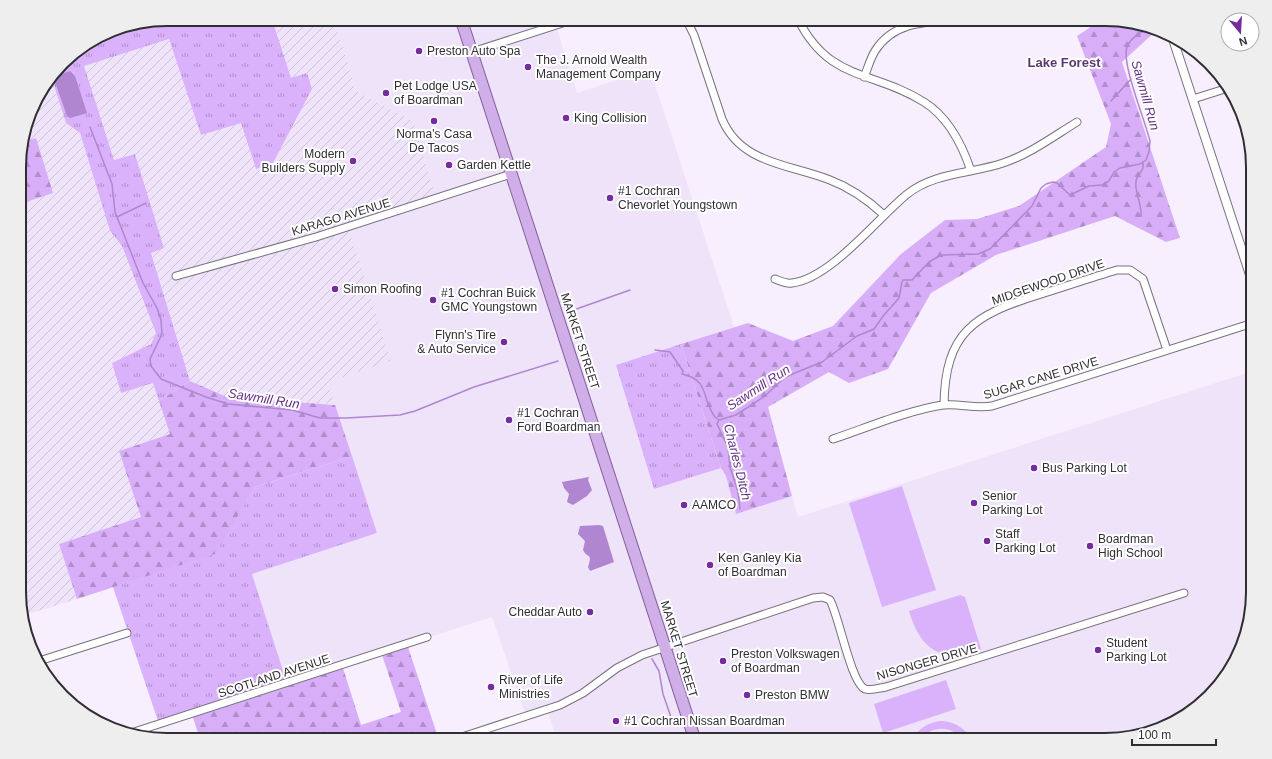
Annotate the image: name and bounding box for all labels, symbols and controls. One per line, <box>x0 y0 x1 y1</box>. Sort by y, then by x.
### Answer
north arrow <box>1220 12 1260 52</box>
text: N <box>1237 35 1249 48</box>
place label: Preston Auto Spa <box>427 44 521 58</box>
marker: Preston Auto Spa <box>414 46 424 56</box>
place label: The J. Arnold Wealth Management Company <box>536 53 661 81</box>
district label: Lake Forest <box>1028 55 1101 70</box>
water label: Sawmill Run <box>1128 58 1163 132</box>
marker: The J. Arnold Wealth Management Company <box>523 62 533 72</box>
place label: Pet Lodge USA of Boardman <box>394 79 477 107</box>
marker: Pet Lodge USA of Boardman <box>381 88 391 98</box>
place label: King Collision <box>574 111 647 125</box>
marker: King Collision <box>561 113 571 123</box>
marker: Norma's Casa De Tacos <box>429 116 439 126</box>
place label: Norma's Casa De Tacos <box>396 127 472 155</box>
place label: Modern Builders Supply <box>262 147 345 175</box>
marker: Modern Builders Supply <box>348 156 358 166</box>
place label: Garden Kettle <box>457 158 531 172</box>
marker: Garden Kettle <box>444 160 454 170</box>
place label: #1 Cochran Chevorlet Youngstown <box>618 184 737 212</box>
marker: #1 Cochran Chevorlet Youngstown <box>605 193 615 203</box>
street label: KARAGO AVENUE <box>290 195 392 239</box>
street label: MIDGEWOOD DRIVE <box>990 256 1106 308</box>
place label: Simon Roofing <box>343 282 422 296</box>
marker: Simon Roofing <box>330 284 340 294</box>
place label: #1 Cochran Buick GMC Youngstown <box>441 286 537 314</box>
street label: MARKET STREET <box>558 291 602 392</box>
marker: #1 Cochran Buick GMC Youngstown <box>428 295 438 305</box>
place label: Flynn's Tire & Auto Service <box>417 328 496 356</box>
marker: Flynn's Tire & Auto Service <box>499 337 509 347</box>
street label: SUGAR CANE DRIVE <box>982 354 1100 402</box>
water label: Sawmill Run <box>724 361 793 413</box>
water label: Sawmill Run <box>227 385 301 412</box>
place label: #1 Cochran Ford Boardman <box>517 406 600 434</box>
marker: #1 Cochran Ford Boardman <box>504 415 514 425</box>
water label: Charles Ditch <box>721 422 754 502</box>
place label: Bus Parking Lot <box>1042 461 1127 475</box>
marker: Bus Parking Lot <box>1029 463 1039 473</box>
place label: Senior Parking Lot <box>982 489 1043 517</box>
place label: AAMCO <box>692 498 736 512</box>
marker: Senior Parking Lot <box>969 498 979 508</box>
marker: AAMCO <box>679 500 689 510</box>
place label: Staff Parking Lot <box>995 527 1056 555</box>
place label: Boardman High School <box>1098 532 1163 560</box>
marker: Staff Parking Lot <box>982 536 992 546</box>
marker: Boardman High School <box>1085 541 1095 551</box>
place label: Ken Ganley Kia of Boardman <box>718 551 802 579</box>
marker: Ken Ganley Kia of Boardman <box>705 560 715 570</box>
street label: MARKET STREET <box>658 599 701 700</box>
place label: Cheddar Auto <box>509 605 582 619</box>
marker: Cheddar Auto <box>585 607 595 617</box>
place label: Student Parking Lot <box>1106 636 1167 664</box>
street label: NISONGER DRIVE <box>875 641 979 683</box>
marker: Student Parking Lot <box>1093 645 1103 655</box>
place label: Preston Volkswagen of Boardman <box>731 647 840 675</box>
street label: SCOTLAND AVENUE <box>216 651 332 701</box>
marker: Preston Volkswagen of Boardman <box>718 656 728 666</box>
place label: River of Life Ministries <box>499 673 563 701</box>
marker: River of Life Ministries <box>486 682 496 692</box>
place label: Preston BMW <box>755 688 830 702</box>
marker: Preston BMW <box>742 690 752 700</box>
place label: #1 Cochran Nissan Boardman <box>624 714 785 728</box>
marker: #1 Cochran Nissan Boardman <box>611 716 621 726</box>
scale bar <box>1132 721 1216 747</box>
text: 100 m <box>1138 728 1171 742</box>

